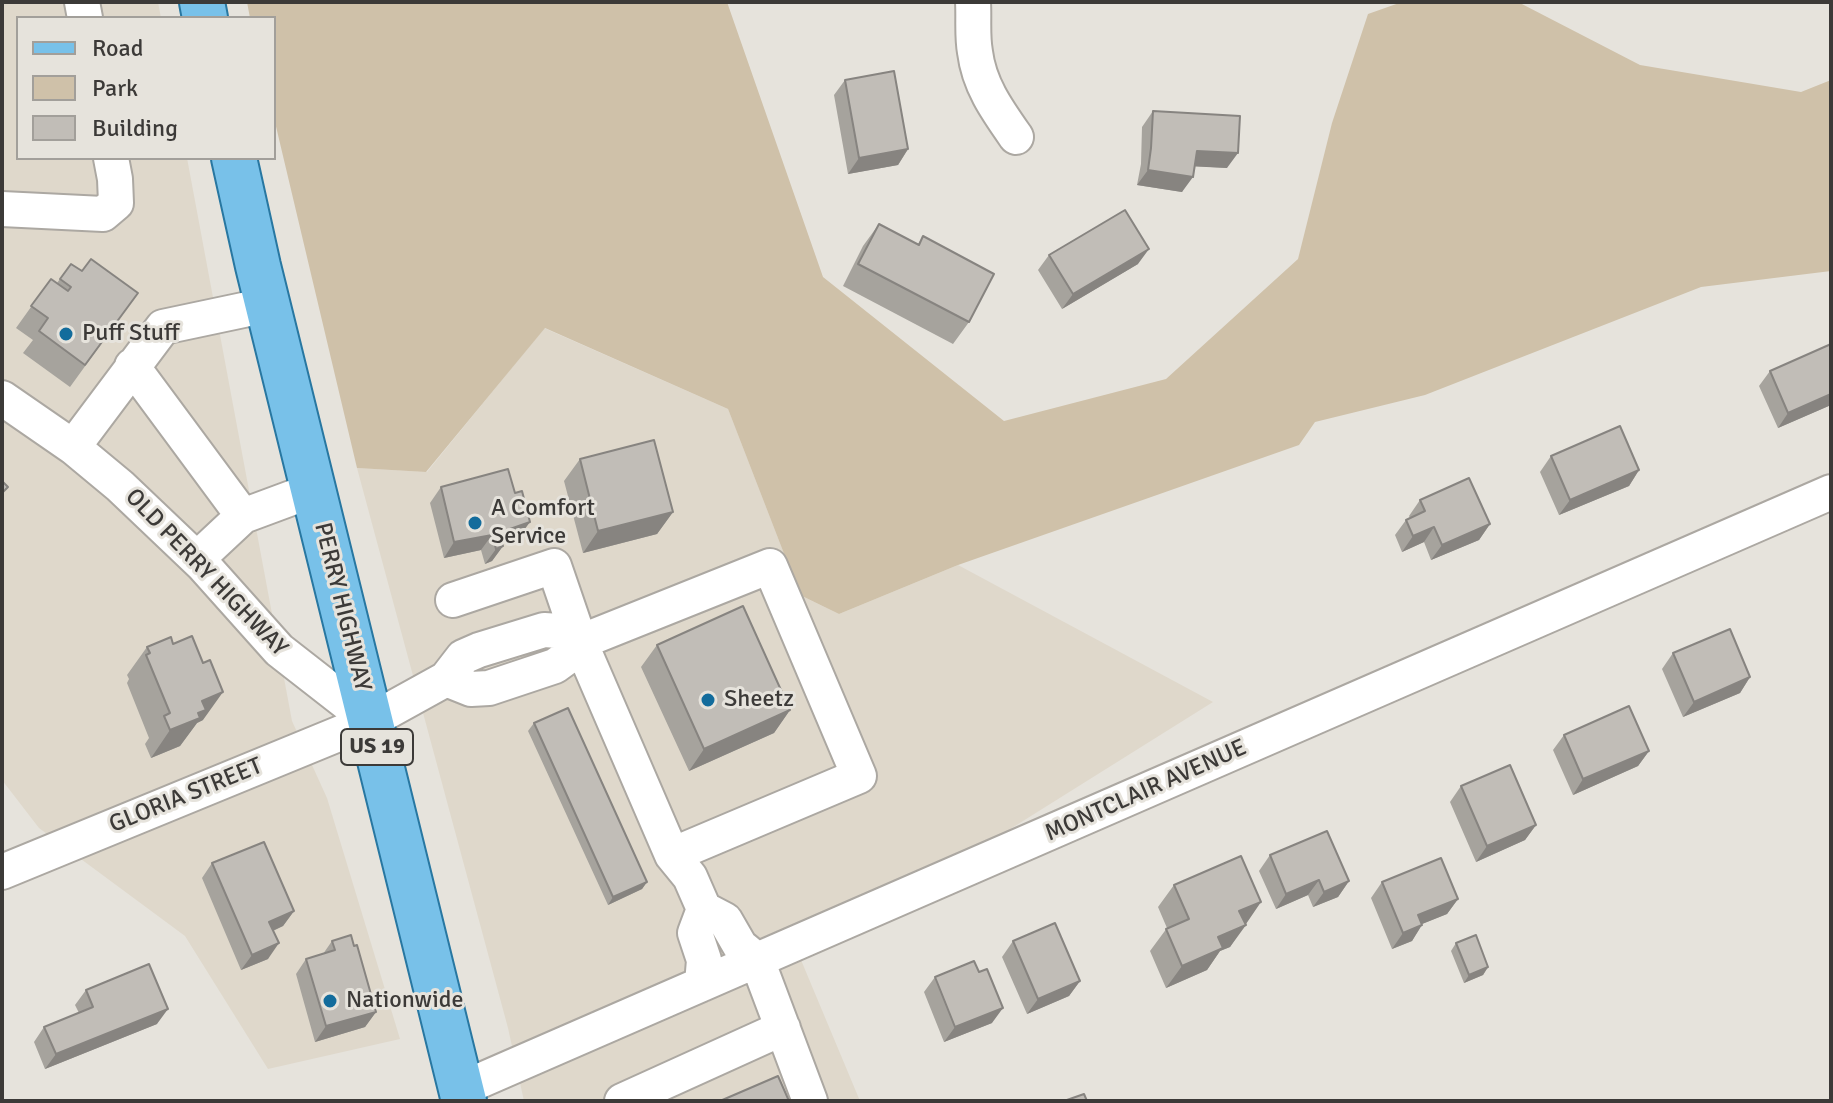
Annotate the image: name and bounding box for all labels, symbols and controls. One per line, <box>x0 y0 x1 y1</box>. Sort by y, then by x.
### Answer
legend <box>16 16 276 160</box>
text: Road <box>92 33 143 63</box>
text: Park <box>92 73 138 103</box>
text: Building <box>92 113 178 143</box>
place label: Puff Stuff <box>82 320 179 348</box>
marker: Puff Stuff <box>57 325 75 343</box>
street label: OLD PERRY HIGHWAY <box>119 483 293 663</box>
place label: A Comfort Service <box>491 495 595 551</box>
marker: A Comfort Service <box>466 514 484 532</box>
street label: PERRY HIGHWAY <box>307 520 377 694</box>
place label: Sheetz <box>724 686 794 714</box>
marker: Sheetz <box>699 691 717 709</box>
road number: US 19 <box>341 729 413 765</box>
street label: MONTCLAIR AVENUE <box>1041 734 1251 848</box>
street label: GLORIA STREET <box>105 752 267 840</box>
place label: Nationwide <box>346 987 463 1015</box>
marker: Nationwide <box>321 992 339 1010</box>

